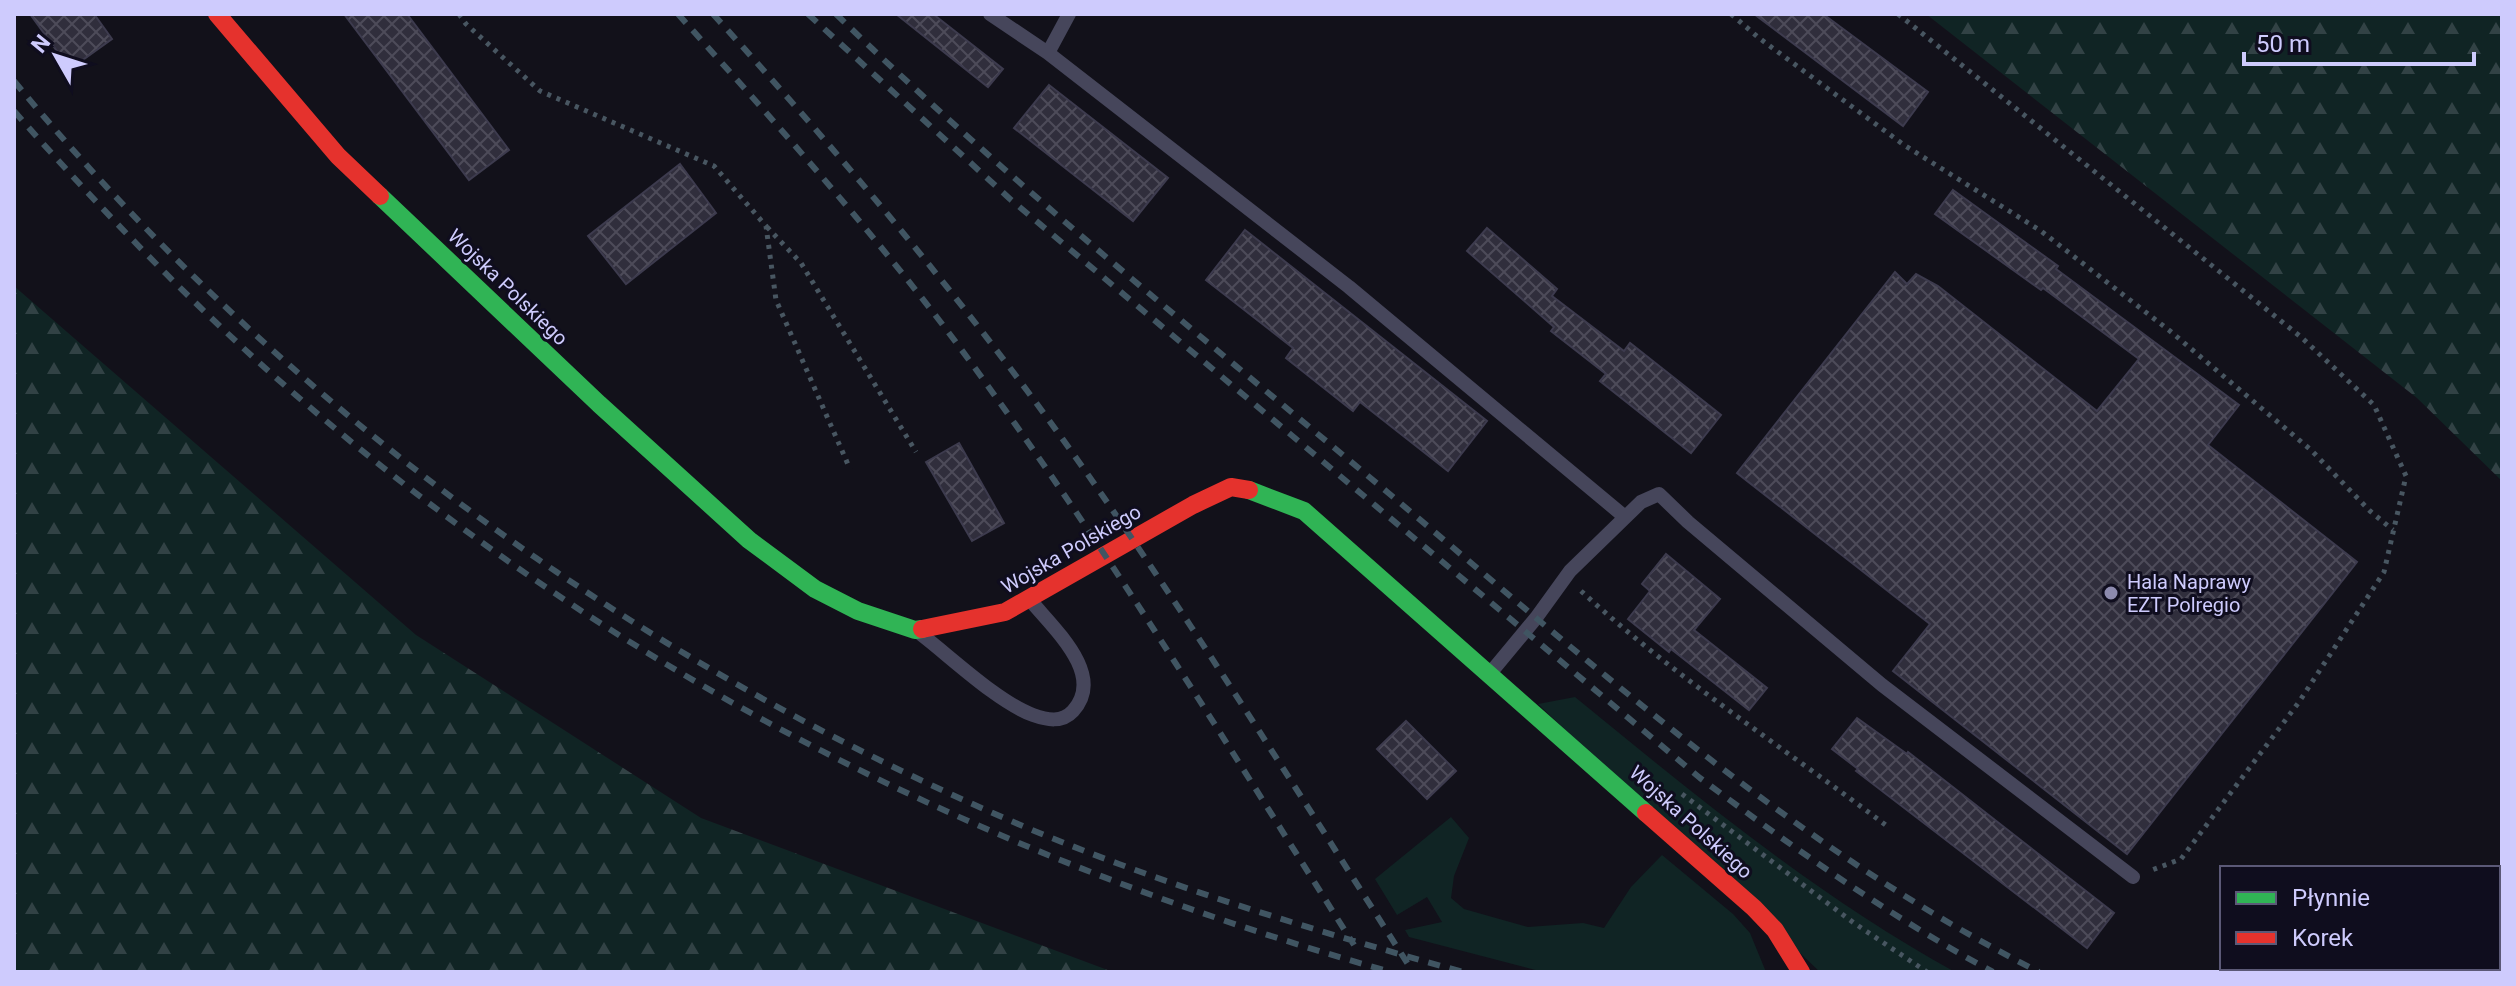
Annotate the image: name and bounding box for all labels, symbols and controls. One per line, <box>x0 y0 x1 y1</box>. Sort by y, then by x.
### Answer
north arrow <box>16 16 96 96</box>
scale bar <box>2244 16 2474 66</box>
text: N <box>26 30 55 58</box>
text: 50 m <box>2256 30 2310 58</box>
street label: Wojska Polskiego <box>443 224 573 350</box>
street label: Wojska Polskiego <box>997 499 1145 599</box>
place label: Hala Naprawy EZT Polregio <box>2127 570 2252 617</box>
marker: Hala Naprawy EZT Polregio <box>2102 584 2120 602</box>
street label: Wojska Polskiego <box>1625 760 1757 884</box>
legend <box>2220 866 2500 970</box>
text: Płynnie <box>2292 884 2370 912</box>
text: Korek <box>2292 924 2354 952</box>

